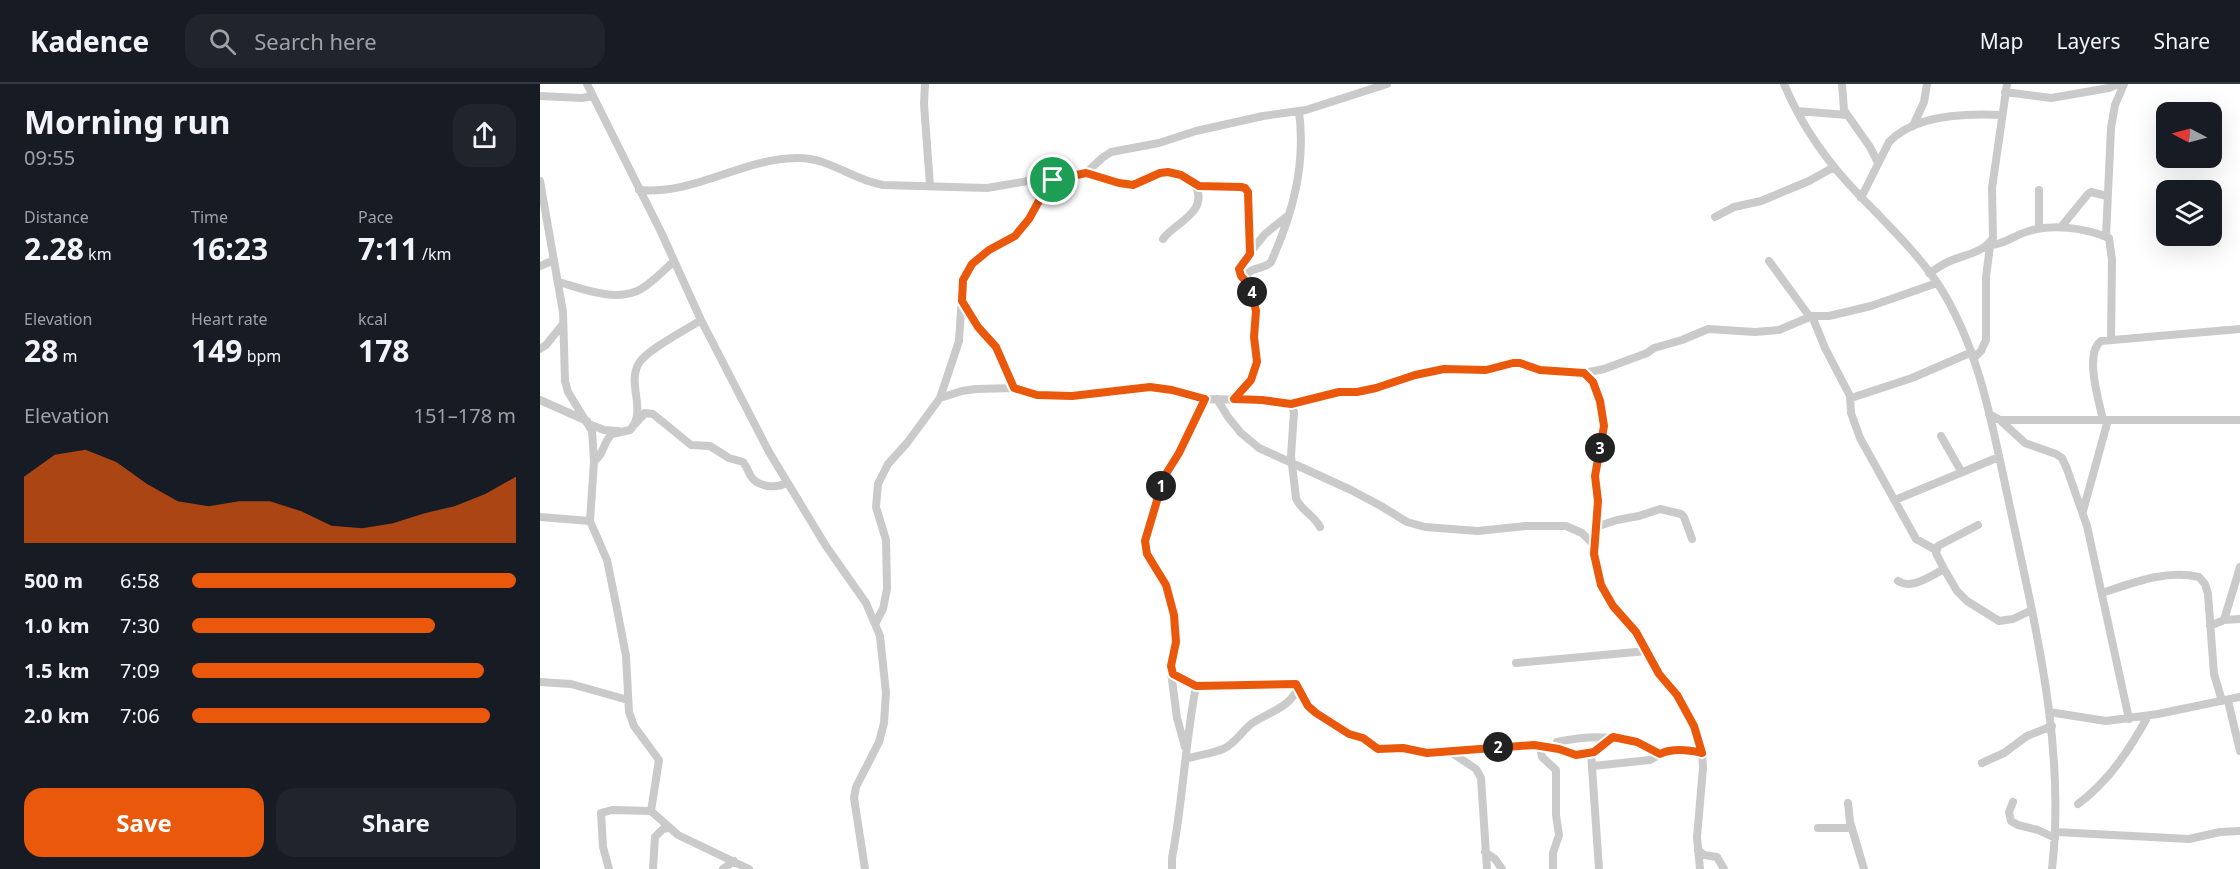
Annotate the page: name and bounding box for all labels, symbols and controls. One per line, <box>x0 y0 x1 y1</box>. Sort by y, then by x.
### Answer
search box <box>185 14 605 68</box>
text: Kadence <box>30 22 149 60</box>
icon: search <box>206 25 239 58</box>
text: Search here <box>254 26 377 56</box>
text: Map <box>1980 27 2024 55</box>
text: Layers <box>2057 27 2121 55</box>
text: Share <box>2154 27 2210 55</box>
text: Morning run <box>24 99 230 144</box>
north arrow <box>2156 102 2222 168</box>
map controls <box>2156 102 2222 246</box>
button: share <box>453 104 516 167</box>
text: 09:55 <box>24 144 75 171</box>
pin <box>1027 154 1078 205</box>
icon: arrive <box>1036 163 1069 196</box>
button: layers <box>2156 180 2222 246</box>
text: Distance <box>24 206 89 228</box>
text: Time <box>191 206 228 228</box>
text: Pace <box>358 206 393 228</box>
text: 2.28 <box>24 228 84 269</box>
text: 16:23 <box>191 228 268 269</box>
text: 7:11 <box>358 228 418 269</box>
text: km <box>84 243 112 265</box>
text: /km <box>418 243 452 265</box>
pin: 4 <box>1237 277 1267 307</box>
text: 4 <box>1247 281 1257 303</box>
text: Elevation <box>24 308 92 330</box>
text: Heart rate <box>191 308 267 330</box>
text: kcal <box>358 308 387 330</box>
text: 28 <box>24 330 58 371</box>
text: 149 <box>191 330 242 371</box>
text: 178 <box>358 330 409 371</box>
text: m <box>58 345 77 367</box>
text: bpm <box>242 345 281 367</box>
text: Elevation <box>24 402 109 429</box>
text: 151–178 m <box>413 402 516 429</box>
pin: 3 <box>1585 433 1615 463</box>
text: 3 <box>1595 437 1605 459</box>
pin: 1 <box>1146 471 1176 501</box>
text: 1 <box>1156 475 1166 497</box>
text: 500 m <box>24 567 83 594</box>
text: 6:58 <box>120 567 160 594</box>
text: 1.0 km <box>24 612 90 639</box>
text: 7:30 <box>120 612 160 639</box>
text: 1.5 km <box>24 657 90 684</box>
text: 7:09 <box>120 657 160 684</box>
text: 2.0 km <box>24 702 90 729</box>
text: 7:06 <box>120 702 160 729</box>
pin: 2 <box>1483 732 1513 762</box>
text: 2 <box>1493 736 1503 758</box>
button: Save <box>24 788 264 857</box>
button: Share <box>276 788 516 857</box>

